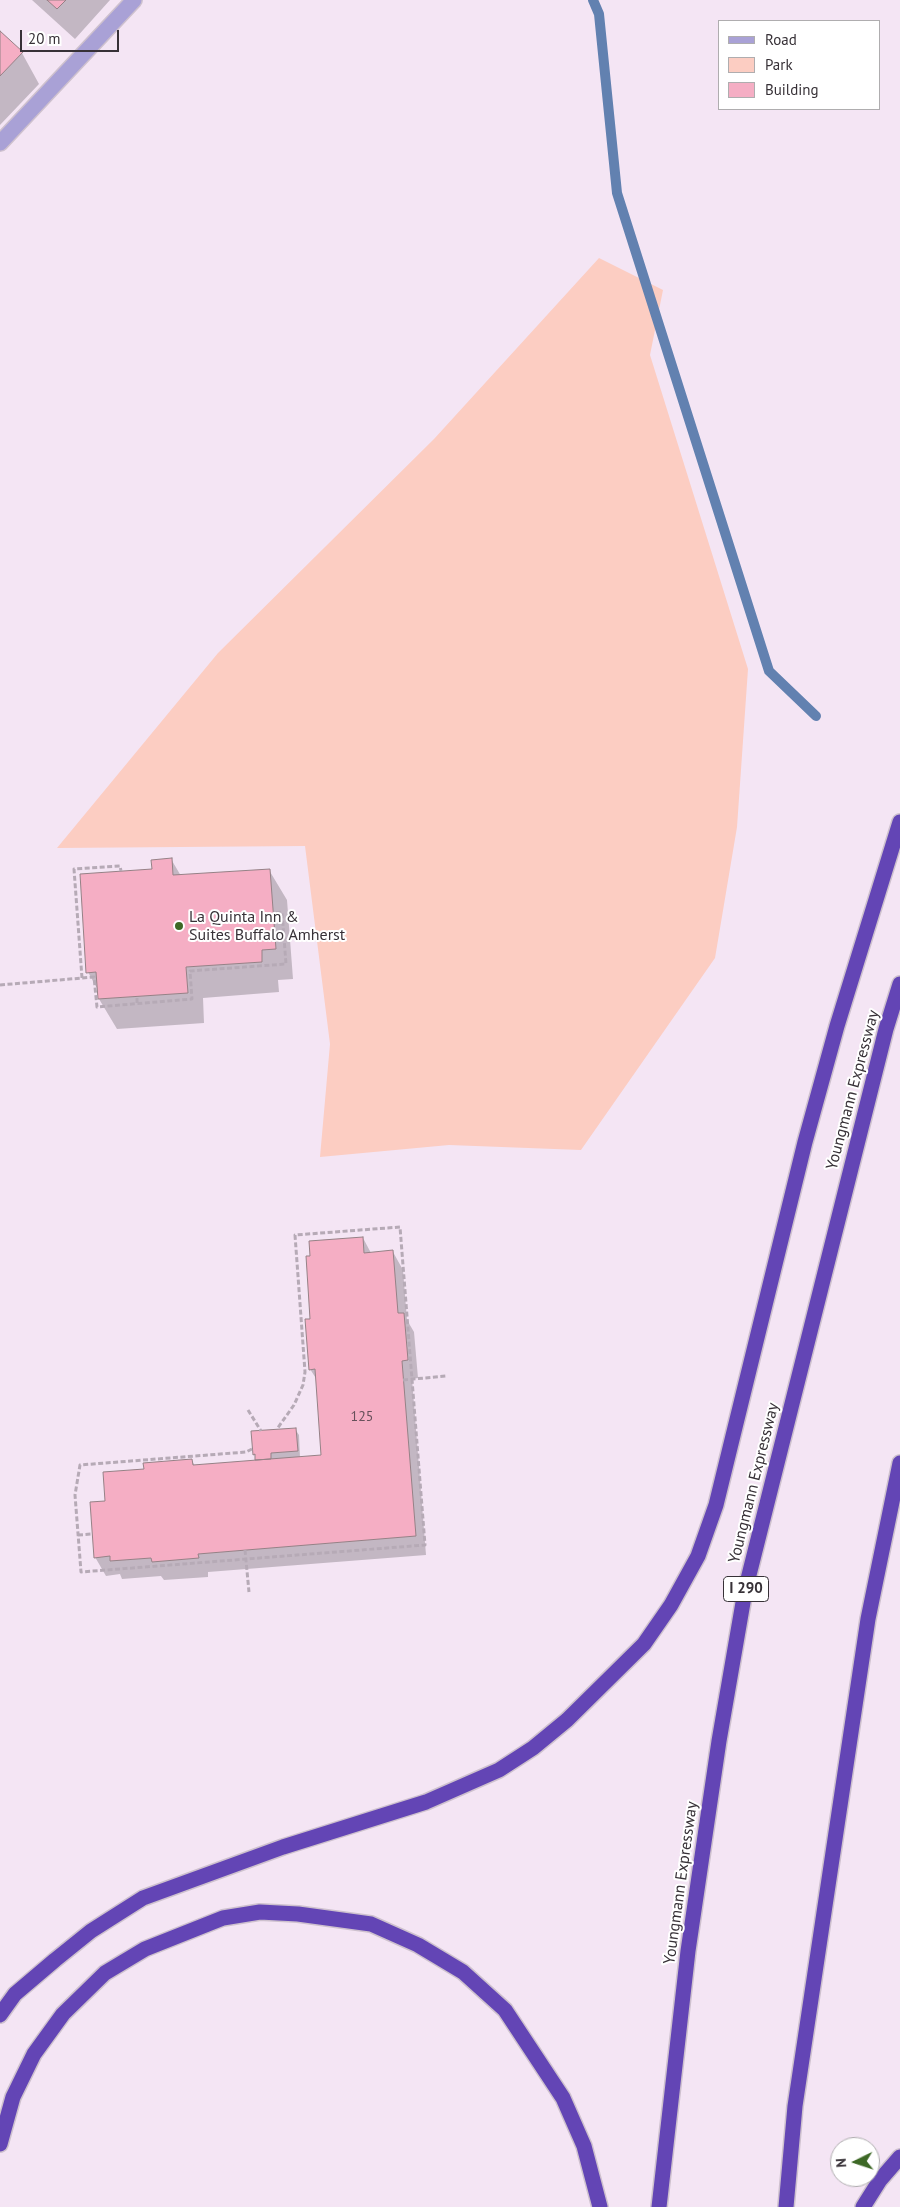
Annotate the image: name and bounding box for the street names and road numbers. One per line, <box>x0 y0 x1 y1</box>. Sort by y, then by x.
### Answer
street label: Youngmann Expressway <box>822 1008 884 1172</box>
street label: Youngmann Expressway <box>725 1401 783 1565</box>
road number: I 290 <box>724 1576 768 1602</box>
street label: Youngmann Expressway <box>660 1800 702 1966</box>

